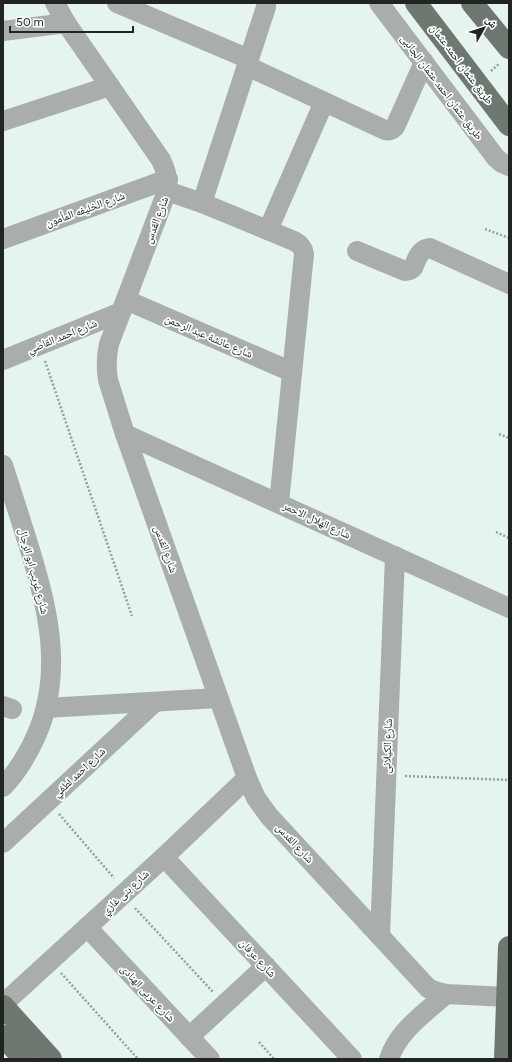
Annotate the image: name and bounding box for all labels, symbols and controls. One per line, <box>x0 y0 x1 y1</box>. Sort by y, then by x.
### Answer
scale bar <box>10 8 133 34</box>
north arrow <box>464 8 504 48</box>
text: ش <box>482 13 500 32</box>
text: 50 m <box>16 15 44 29</box>
street label: طريق عثمان احمد عثمان <box>427 22 496 107</box>
street label: طريق عثمان احمد عثمان الجانبى <box>398 32 485 142</box>
street label: شارع الخليفه المأمون <box>43 188 127 230</box>
street label: شارع القدس <box>142 195 171 245</box>
street label: شارع عائشة عبد الرحمن <box>163 312 255 361</box>
street label: شارع احمد القاضي <box>25 317 100 358</box>
street label: شارع الهلال الاحمر <box>280 499 353 542</box>
street label: شارع القدس <box>151 524 180 575</box>
street label: شارع غريب ابو الرجال <box>16 527 51 615</box>
street label: شارع الكيلانى <box>380 718 395 774</box>
street label: شارع احمد لطفي <box>50 745 109 801</box>
street label: شارع القدس <box>273 821 316 866</box>
street label: شارع بنى غازي <box>99 867 153 919</box>
street label: شارع عرفان <box>237 937 279 980</box>
street label: شارع عربى الهنادى <box>118 962 177 1025</box>

